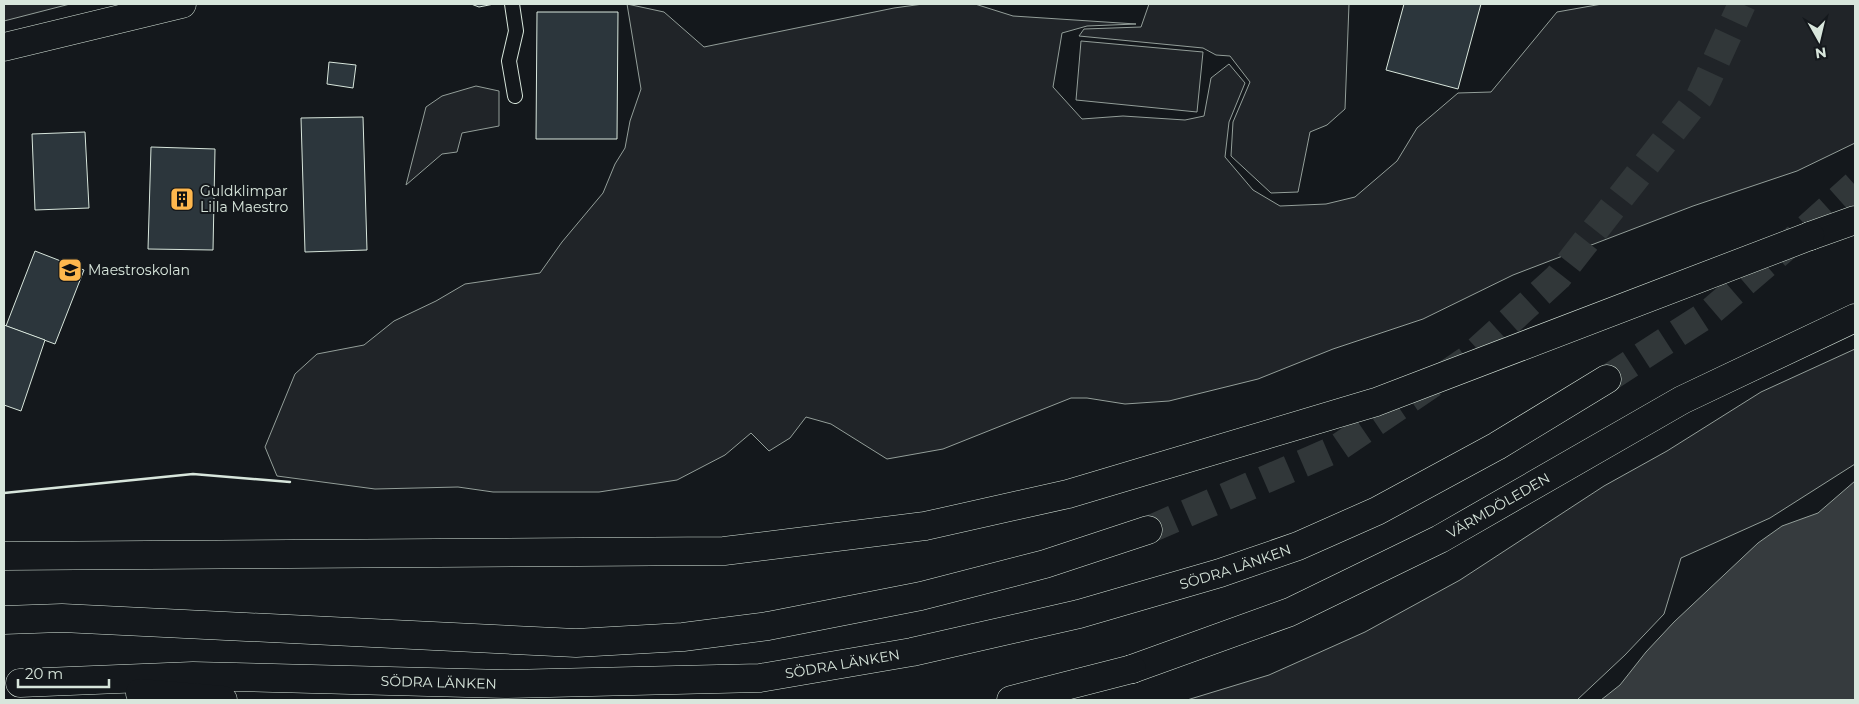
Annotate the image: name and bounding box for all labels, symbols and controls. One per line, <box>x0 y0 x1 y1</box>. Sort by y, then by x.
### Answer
north arrow <box>1794 15 1844 65</box>
text: N <box>1814 43 1828 63</box>
place label: Guldklimpar Lilla Maestro <box>200 182 289 216</box>
building icon: Guldklimpar Lilla Maestro <box>169 186 195 212</box>
school or university icon: Maestroskolan <box>57 257 83 283</box>
place label: Maestroskolan <box>88 261 190 279</box>
street label: VÄRMDÖLEDEN <box>1443 469 1553 542</box>
street label: SÖDRA LÄNKEN <box>1177 540 1293 593</box>
street label: SÖDRA LÄNKEN <box>784 645 901 683</box>
scale bar <box>18 656 109 688</box>
text: 20 m <box>25 664 63 683</box>
street label: SÖDRA LÄNKEN <box>380 672 497 693</box>

